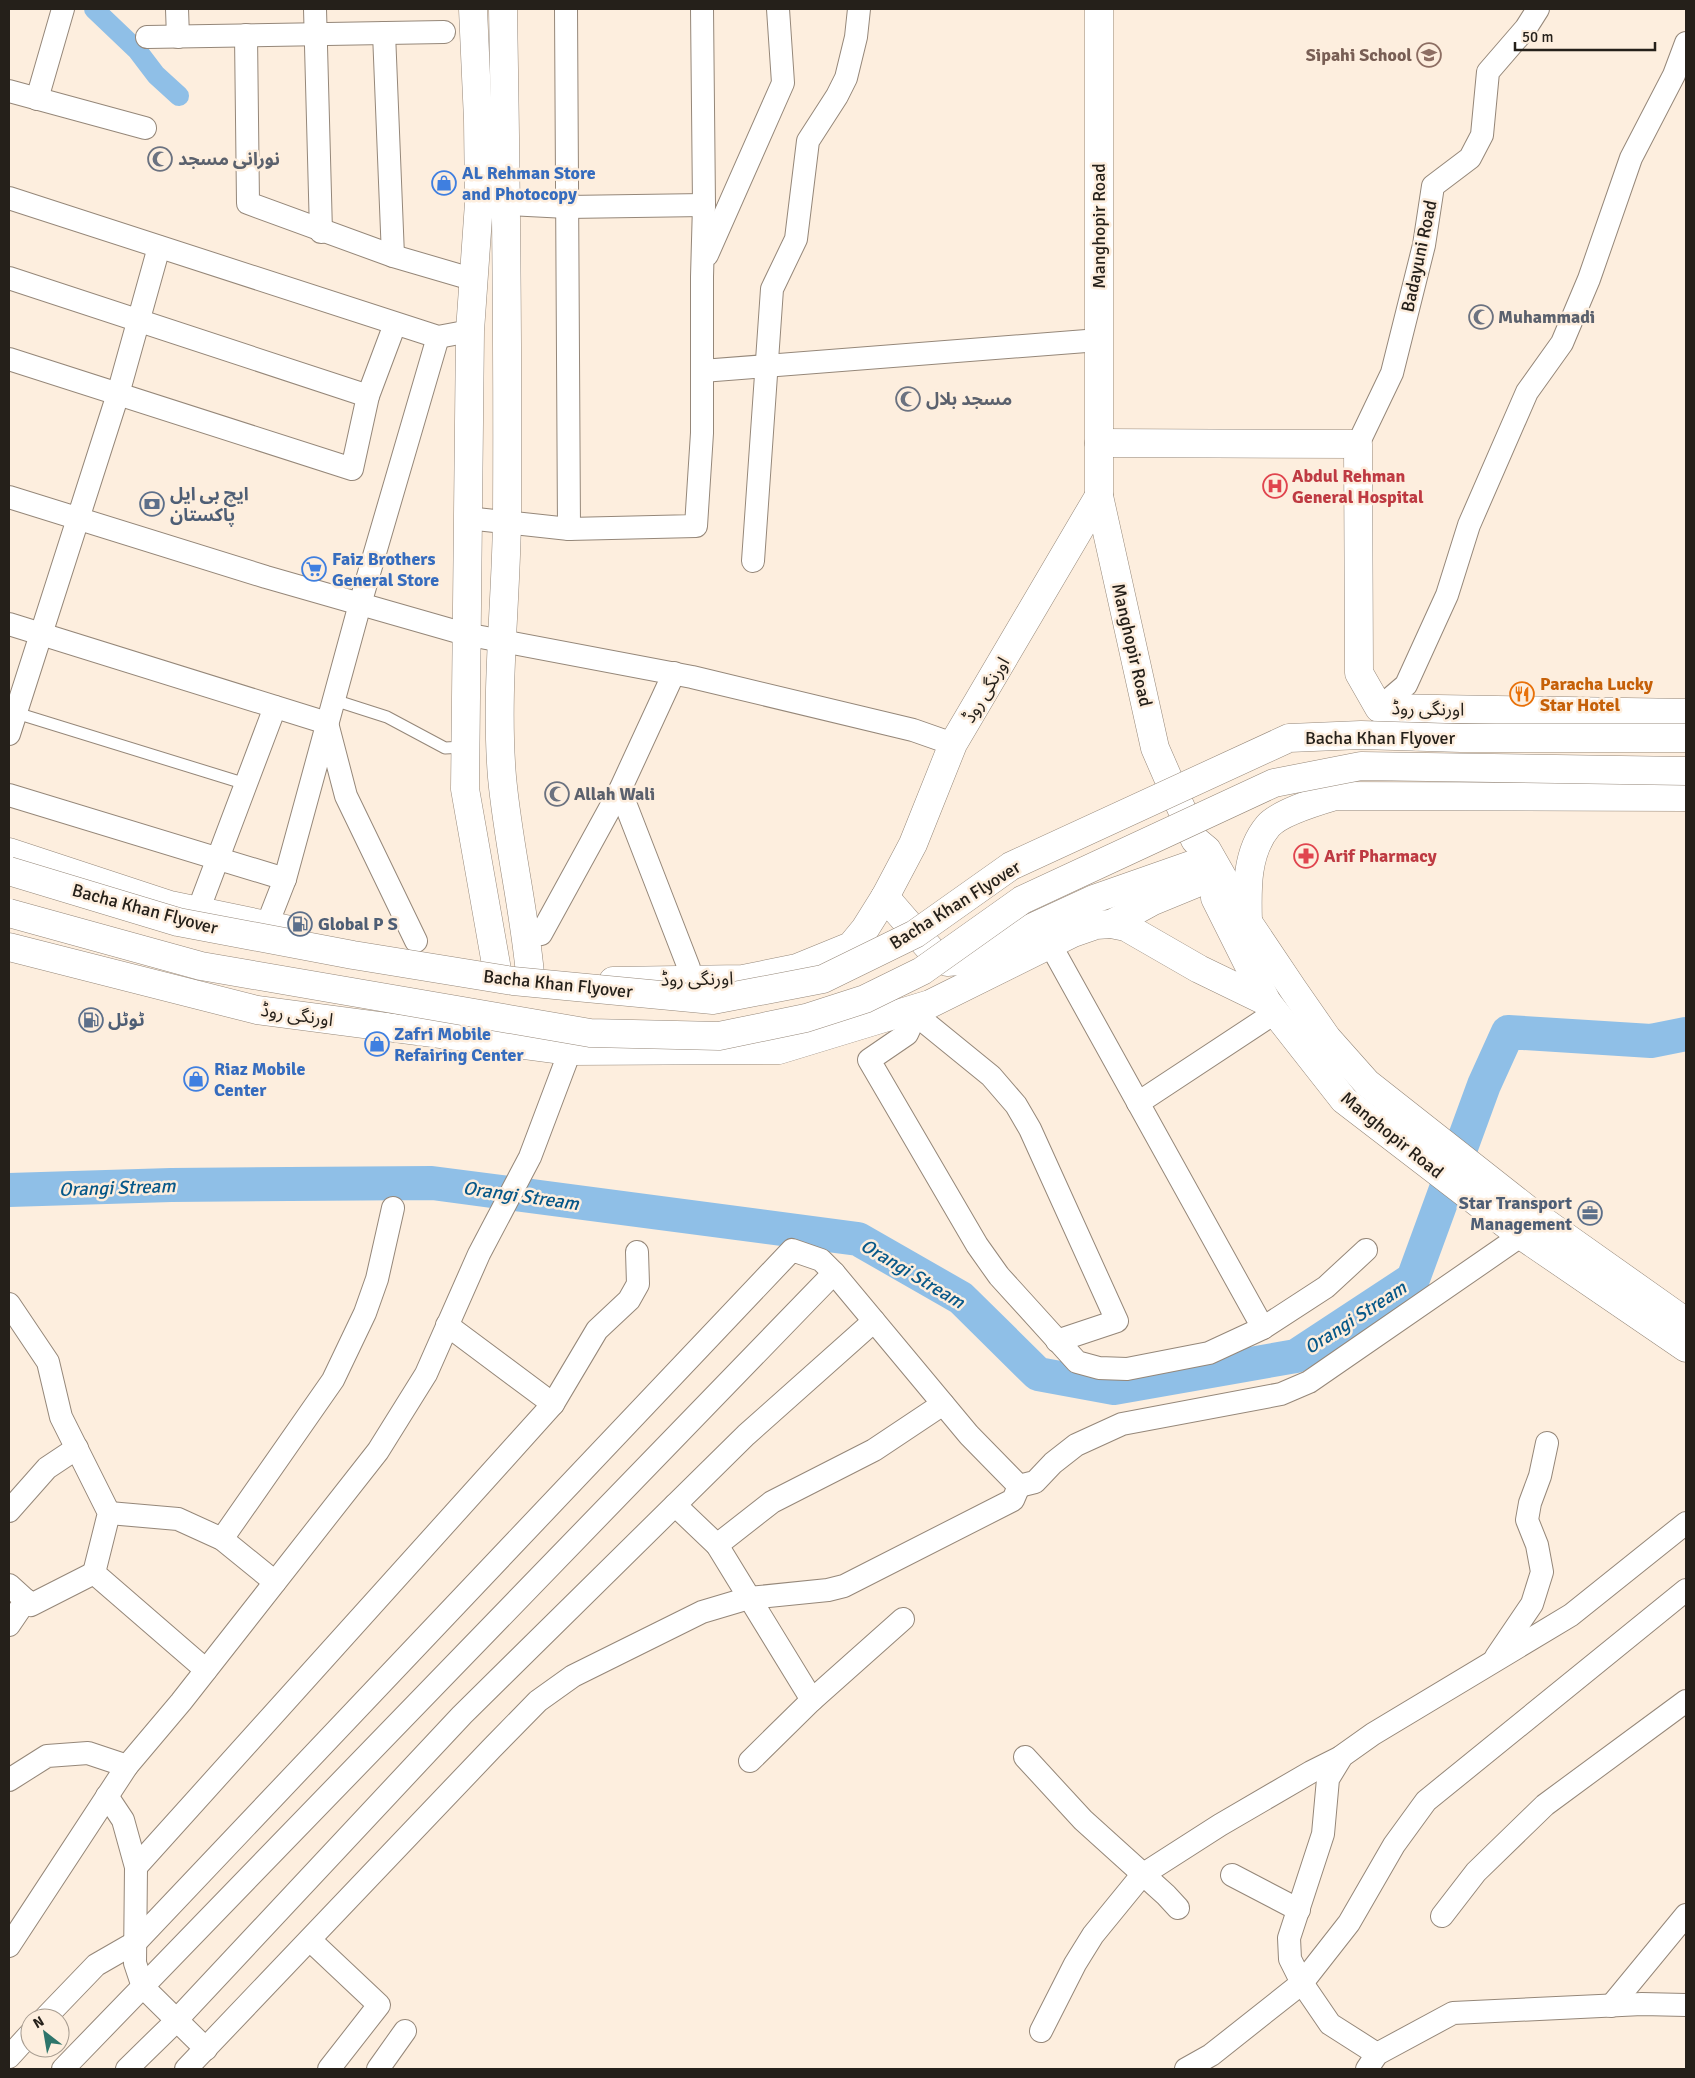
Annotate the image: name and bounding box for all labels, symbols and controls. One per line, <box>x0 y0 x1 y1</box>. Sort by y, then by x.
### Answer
scale bar <box>1515 20 1655 52</box>
text: 50 m <box>1522 28 1553 46</box>
school or university icon: Sipahi School <box>1416 42 1442 68</box>
place label: Sipahi School <box>1306 44 1412 66</box>
mosque icon: نورانی مسجد <box>147 146 173 172</box>
place label: نورانی مسجد <box>178 148 280 170</box>
place label: AL Rehman Store and Photocopy <box>462 162 596 205</box>
street label: Manghopir Road <box>1088 163 1110 289</box>
shop icon: AL Rehman Store and Photocopy <box>431 170 457 196</box>
street label: Badayuni Road <box>1396 198 1442 314</box>
mosque icon: Muhammadi <box>1468 304 1494 330</box>
place label: Muhammadi <box>1498 306 1595 328</box>
mosque icon: مسجد بلال <box>895 386 921 412</box>
place label: مسجد بلال <box>926 388 1012 410</box>
place label: Abdul Rehman General Hospital <box>1292 465 1424 508</box>
hospital icon: Abdul Rehman General Hospital <box>1262 473 1288 499</box>
place label: ایچ بی ایل پاکستان <box>170 483 249 527</box>
bank icon: ایچ بی ایل پاکستان <box>139 491 165 517</box>
place label: Faiz Brothers General Store <box>332 548 439 591</box>
supermarket icon: Faiz Brothers General Store <box>301 556 327 582</box>
street label: Manghopir Road <box>1107 581 1157 709</box>
street label: اورنگی روڈ <box>958 653 1014 727</box>
place label: Paracha Lucky Star Hotel <box>1540 673 1653 716</box>
restaurant icon: Paracha Lucky Star Hotel <box>1509 681 1535 707</box>
street label: اورنگی روڈ <box>1391 697 1465 721</box>
street label: Bacha Khan Flyover <box>1305 727 1455 749</box>
mosque icon: Allah Wali <box>544 781 570 807</box>
place label: Allah Wali <box>574 783 655 805</box>
pharmacy icon: Arif Pharmacy <box>1293 843 1319 869</box>
place label: Arif Pharmacy <box>1324 845 1437 867</box>
street label: Bacha Khan Flyover <box>885 856 1025 954</box>
street label: Bacha Khan Flyover <box>70 879 221 939</box>
fuel station icon: Global P S <box>287 911 313 937</box>
place label: Global P S <box>318 913 398 935</box>
street label: Bacha Khan Flyover <box>482 965 634 1003</box>
street label: اورنگی روڈ <box>660 967 734 991</box>
street label: اورنگی روڈ <box>259 999 335 1031</box>
fuel station icon: ٹوٹل <box>78 1007 104 1033</box>
place label: ٹوٹل <box>108 1009 145 1031</box>
place label: Zafri Mobile Refairing Center <box>394 1023 524 1066</box>
shop icon: Zafri Mobile Refairing Center <box>364 1031 390 1057</box>
place label: Riaz Mobile Center <box>214 1058 306 1101</box>
shop icon: Riaz Mobile Center <box>183 1066 209 1092</box>
street label: Manghopir Road <box>1336 1087 1448 1183</box>
water label: Orangi Stream <box>58 1174 177 1202</box>
water label: Orangi Stream <box>461 1176 581 1216</box>
place label: Star Transport Management <box>1459 1192 1572 1235</box>
office icon: Star Transport Management <box>1577 1200 1603 1226</box>
water label: Orangi Stream <box>856 1233 969 1315</box>
water label: Orangi Stream <box>1300 1276 1412 1360</box>
north arrow <box>20 2008 70 2058</box>
text: N <box>30 2012 47 2032</box>

